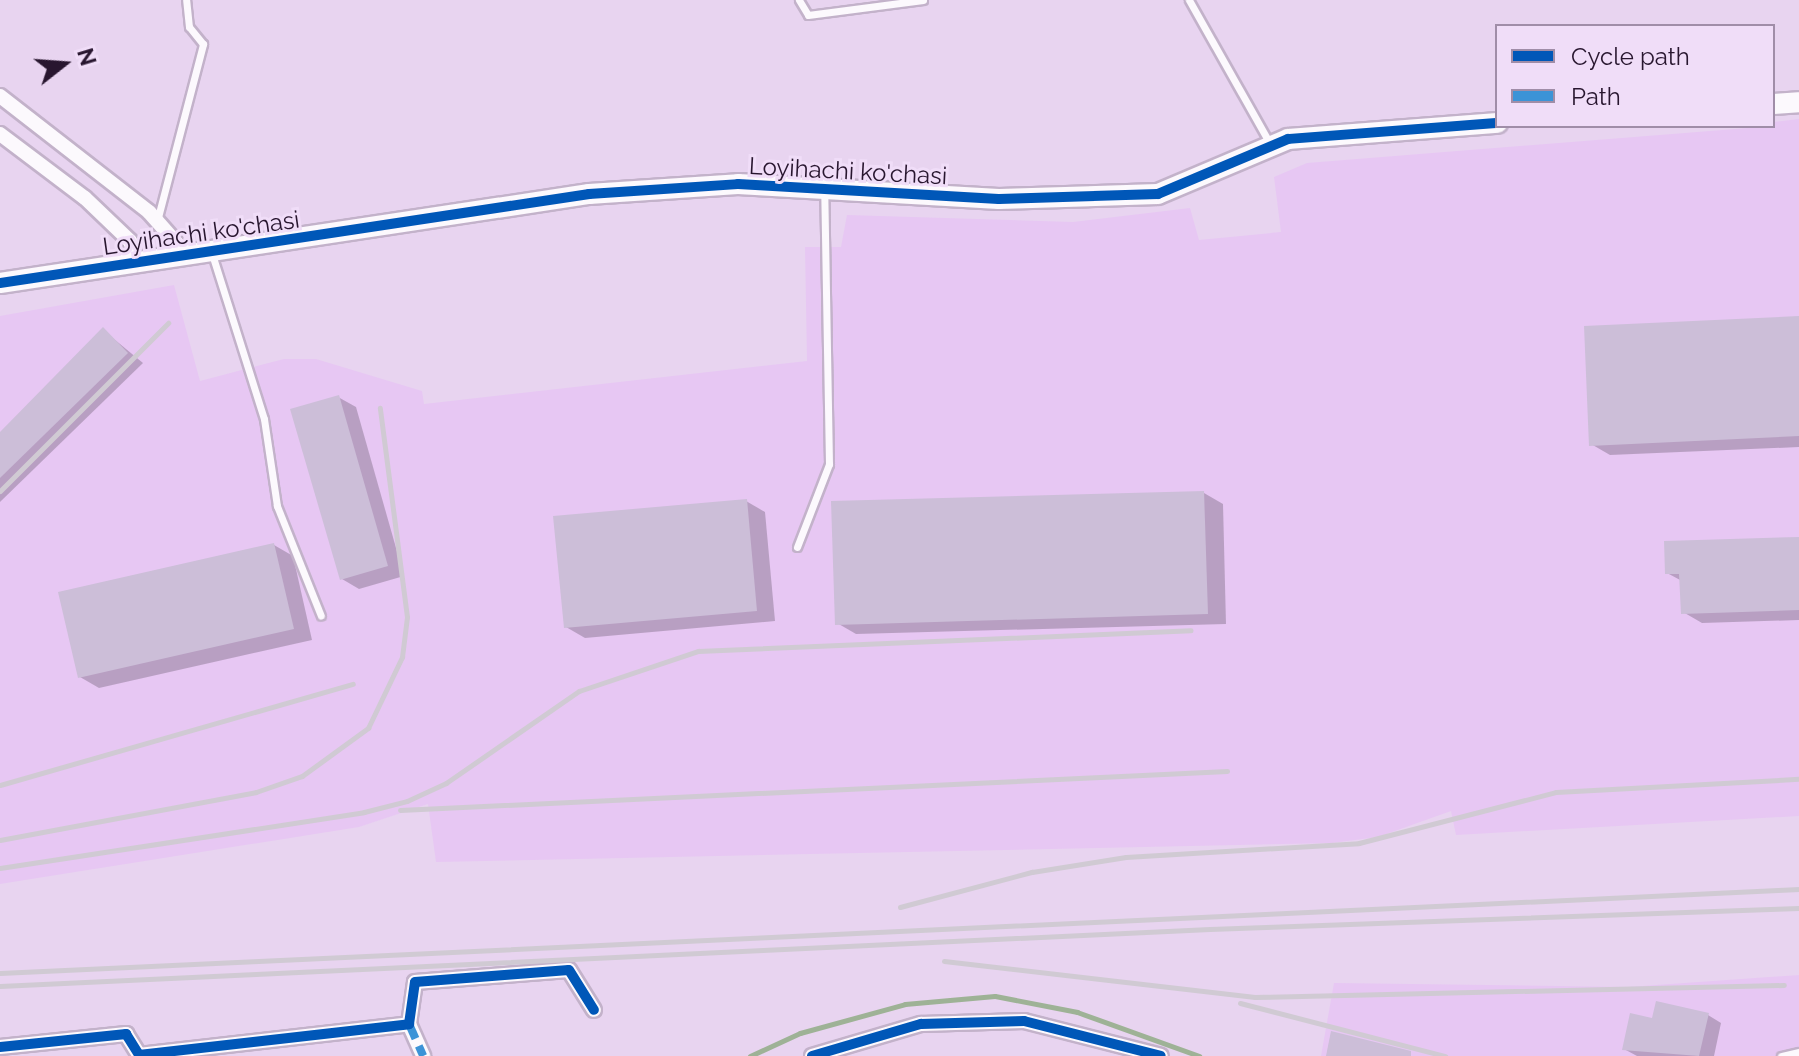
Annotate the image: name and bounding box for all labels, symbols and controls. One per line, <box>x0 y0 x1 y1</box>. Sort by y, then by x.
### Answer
north arrow <box>24 24 104 104</box>
legend <box>1495 24 1775 128</box>
text: Cycle path <box>1571 42 1690 71</box>
text: N <box>72 45 102 69</box>
text: Path <box>1571 82 1621 111</box>
street label: Loyihachi ko'chasi <box>748 151 948 191</box>
street label: Loyihachi ko'chasi <box>101 205 301 261</box>

